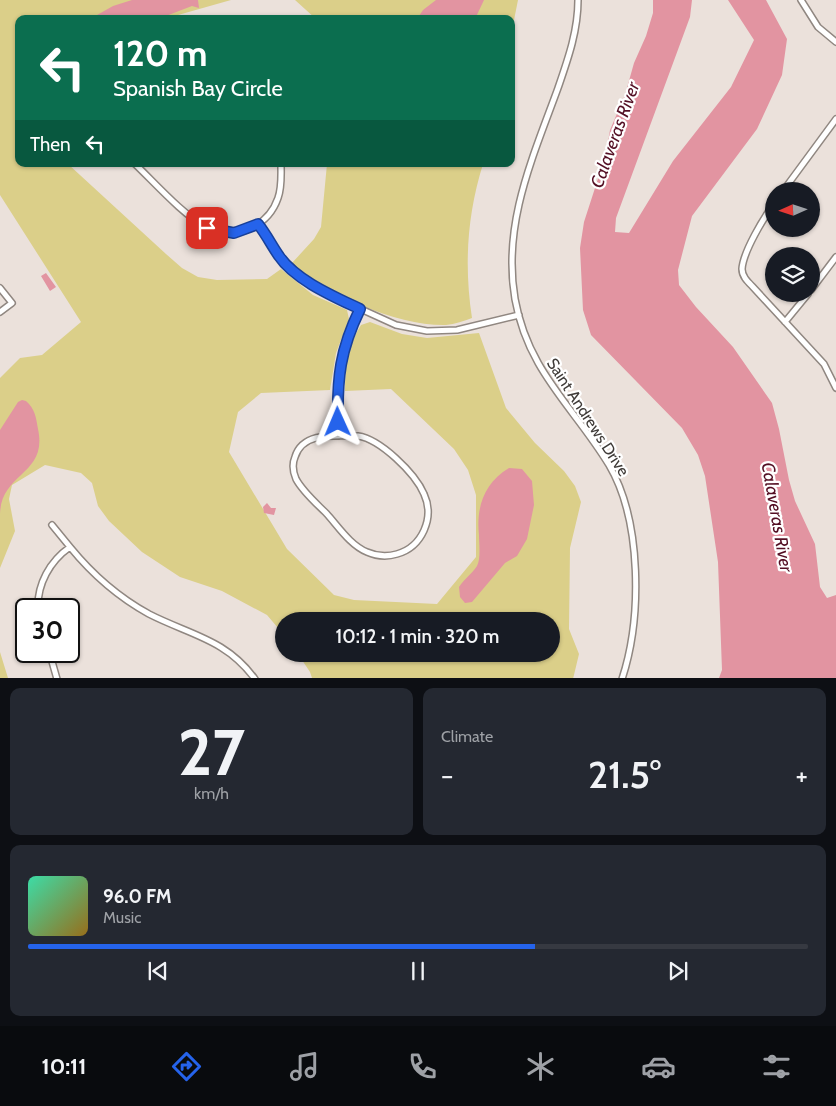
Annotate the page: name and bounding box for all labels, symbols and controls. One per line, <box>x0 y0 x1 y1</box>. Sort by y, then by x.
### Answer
text: 120 m <box>113 32 207 75</box>
icon: left <box>30 35 95 100</box>
text: Spanish Bay Circle <box>113 75 283 102</box>
water label: Calaveras River <box>586 78 645 191</box>
icon: left <box>81 130 109 158</box>
text: Then <box>30 133 71 156</box>
north arrow <box>765 182 820 238</box>
map controls <box>765 182 820 302</box>
pin <box>186 207 228 249</box>
icon: arrive <box>193 214 221 242</box>
button: layers <box>765 247 820 302</box>
street label: Saint Andrews Drive <box>543 355 633 479</box>
position arrow <box>311 395 363 447</box>
water label: Calaveras River <box>757 460 798 575</box>
speed limit sign: 30 <box>15 598 80 663</box>
text: 10:12 · 1 min · 320 m <box>336 625 499 648</box>
text: 27 <box>178 712 245 791</box>
text: Climate <box>441 727 493 746</box>
text: 21.5° <box>588 751 661 798</box>
text: − <box>441 758 453 792</box>
text: + <box>796 758 808 792</box>
text: km/h <box>194 784 229 803</box>
text: 96.0 FM <box>103 885 172 908</box>
text: Music <box>103 908 141 927</box>
icon: previous <box>144 957 172 985</box>
icon: pause <box>404 957 432 985</box>
icon: next <box>664 957 692 985</box>
icon: directions <box>169 1049 204 1084</box>
icon: music <box>287 1049 322 1084</box>
icon: phone <box>405 1049 440 1084</box>
icon: climate <box>523 1049 558 1084</box>
icon: car <box>641 1049 676 1084</box>
icon: filters <box>759 1049 794 1084</box>
text: 10:11 <box>42 1053 86 1080</box>

